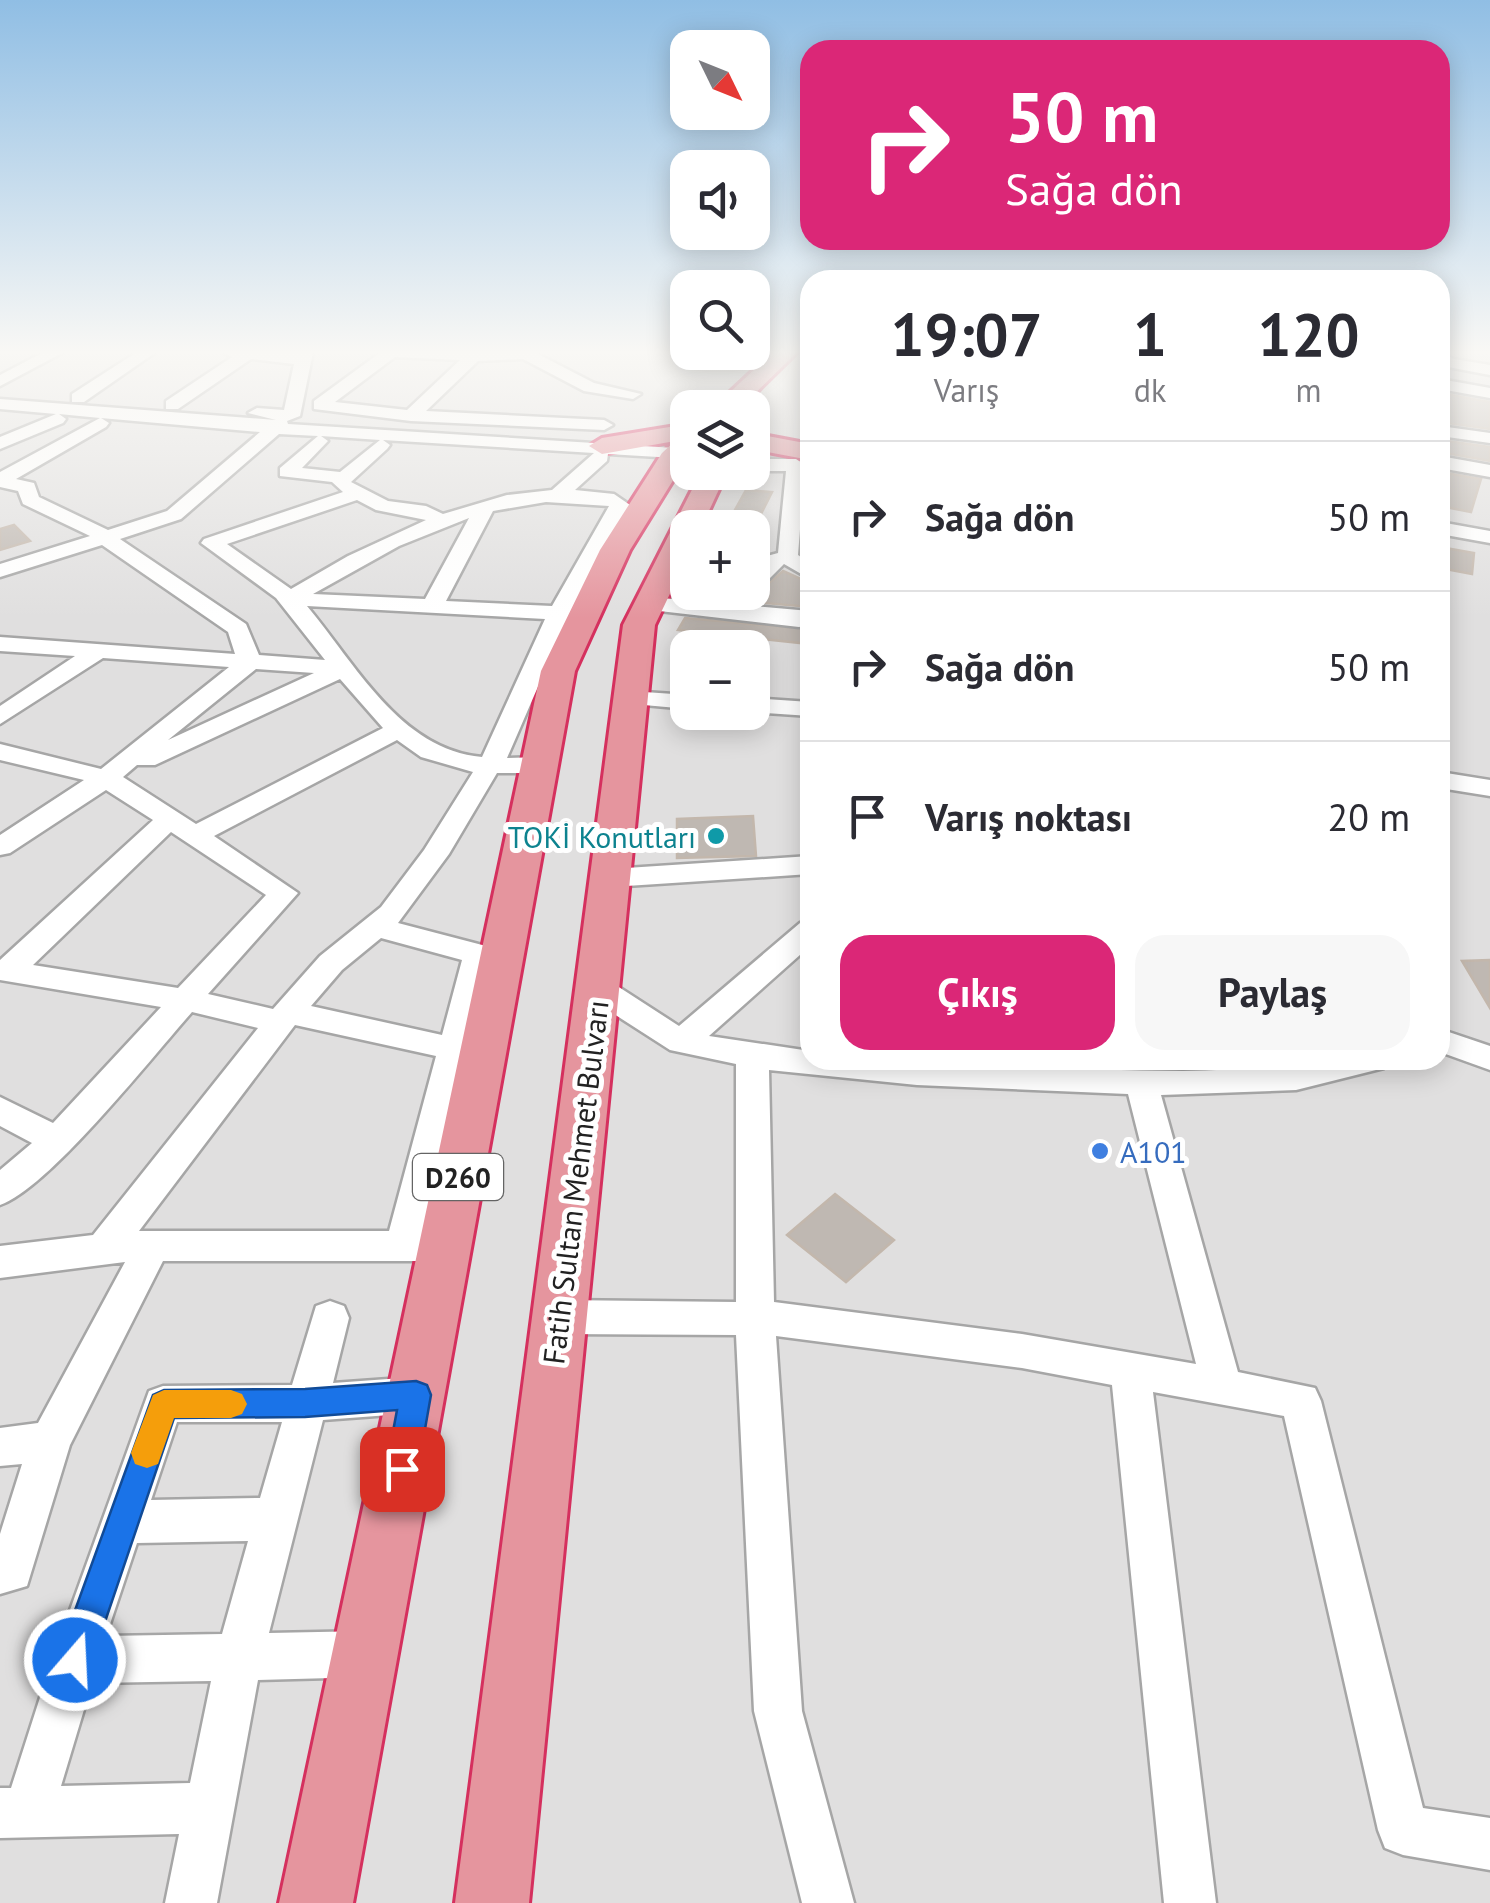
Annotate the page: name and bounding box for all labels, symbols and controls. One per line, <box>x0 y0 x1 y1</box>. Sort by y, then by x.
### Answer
north arrow <box>670 30 770 130</box>
map controls <box>670 30 770 730</box>
text: 50 m <box>1005 71 1158 161</box>
icon: right <box>840 80 970 210</box>
button: sound <box>670 150 770 250</box>
text: Sağa dön <box>1005 159 1183 217</box>
button: search <box>670 270 770 370</box>
text: 19:07 <box>890 295 1043 373</box>
text: 1 <box>1133 295 1167 373</box>
text: 120 <box>1257 295 1360 373</box>
text: Varış <box>934 369 999 411</box>
text: dk <box>1134 369 1166 411</box>
text: m <box>1296 369 1322 411</box>
button: layers <box>670 390 770 490</box>
icon: right <box>840 489 895 544</box>
text: Sağa dön <box>925 492 1074 541</box>
text: 50 m <box>1328 492 1410 541</box>
button: + <box>670 510 770 610</box>
button: − <box>670 630 770 730</box>
icon: right <box>840 639 895 694</box>
text: Sağa dön <box>925 642 1074 691</box>
text: 50 m <box>1328 642 1410 691</box>
icon: arrive <box>840 789 895 844</box>
text: Varış noktası <box>925 792 1132 841</box>
text: 20 m <box>1328 792 1410 841</box>
place label: TOKİ Konutları <box>508 817 696 856</box>
marker: TOKİ Konutları <box>705 825 727 847</box>
button: Çıkış <box>840 935 1115 1050</box>
button: Paylaş <box>1135 935 1410 1050</box>
street label: Fatih Sultan Mehmet Bulvarı <box>533 998 617 1366</box>
place label: A101 <box>1120 1132 1187 1171</box>
marker: A101 <box>1089 1140 1111 1162</box>
road number: D260 <box>413 1154 503 1200</box>
pin <box>360 1427 445 1512</box>
icon: arrive <box>375 1442 430 1497</box>
position arrow <box>23 1608 127 1712</box>

